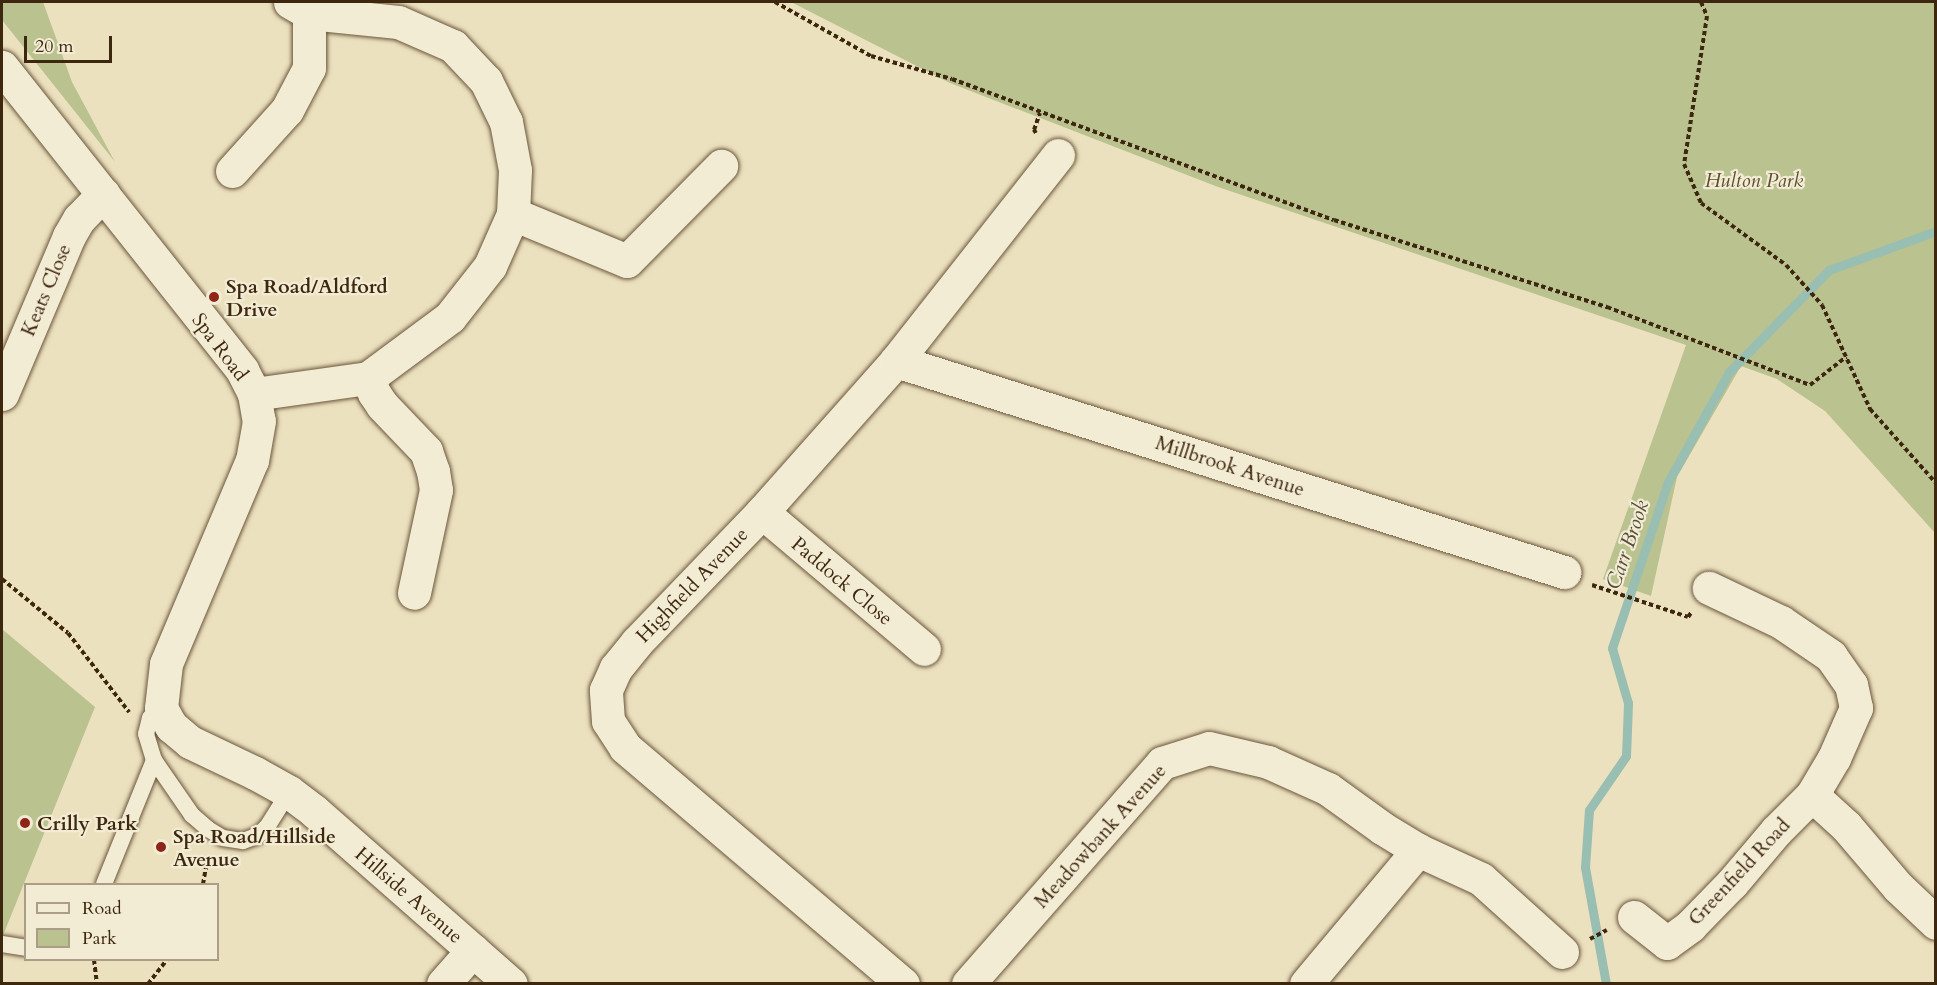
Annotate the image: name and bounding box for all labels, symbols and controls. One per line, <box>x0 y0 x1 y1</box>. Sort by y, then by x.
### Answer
scale bar <box>27 24 116 62</box>
text: 20 m <box>35 34 74 59</box>
park label: Hulton Park <box>1705 168 1803 192</box>
street label: Keats Close <box>16 240 76 340</box>
place label: Spa Road/Aldford Drive <box>226 274 388 321</box>
marker: Spa Road/Aldford Drive <box>207 290 221 304</box>
street label: Spa Road <box>187 308 253 386</box>
street label: Millbrook Avenue <box>1152 431 1308 501</box>
water label: Carr Brook <box>1601 497 1655 593</box>
street label: Highfield Avenue <box>631 522 753 648</box>
street label: Paddock Close <box>787 532 897 630</box>
street label: Meadowbank Avenue <box>1029 759 1171 913</box>
place label: Crilly Park <box>37 811 137 835</box>
street label: Greenfield Road <box>1683 813 1795 931</box>
marker: Crilly Park <box>18 816 32 830</box>
place label: Spa Road/Hillside Avenue <box>173 824 336 871</box>
marker: Spa Road/Hillside Avenue <box>154 840 168 854</box>
street label: Hillside Avenue <box>350 842 468 948</box>
legend <box>24 883 219 961</box>
text: Road <box>82 896 122 921</box>
text: Park <box>82 926 117 951</box>

